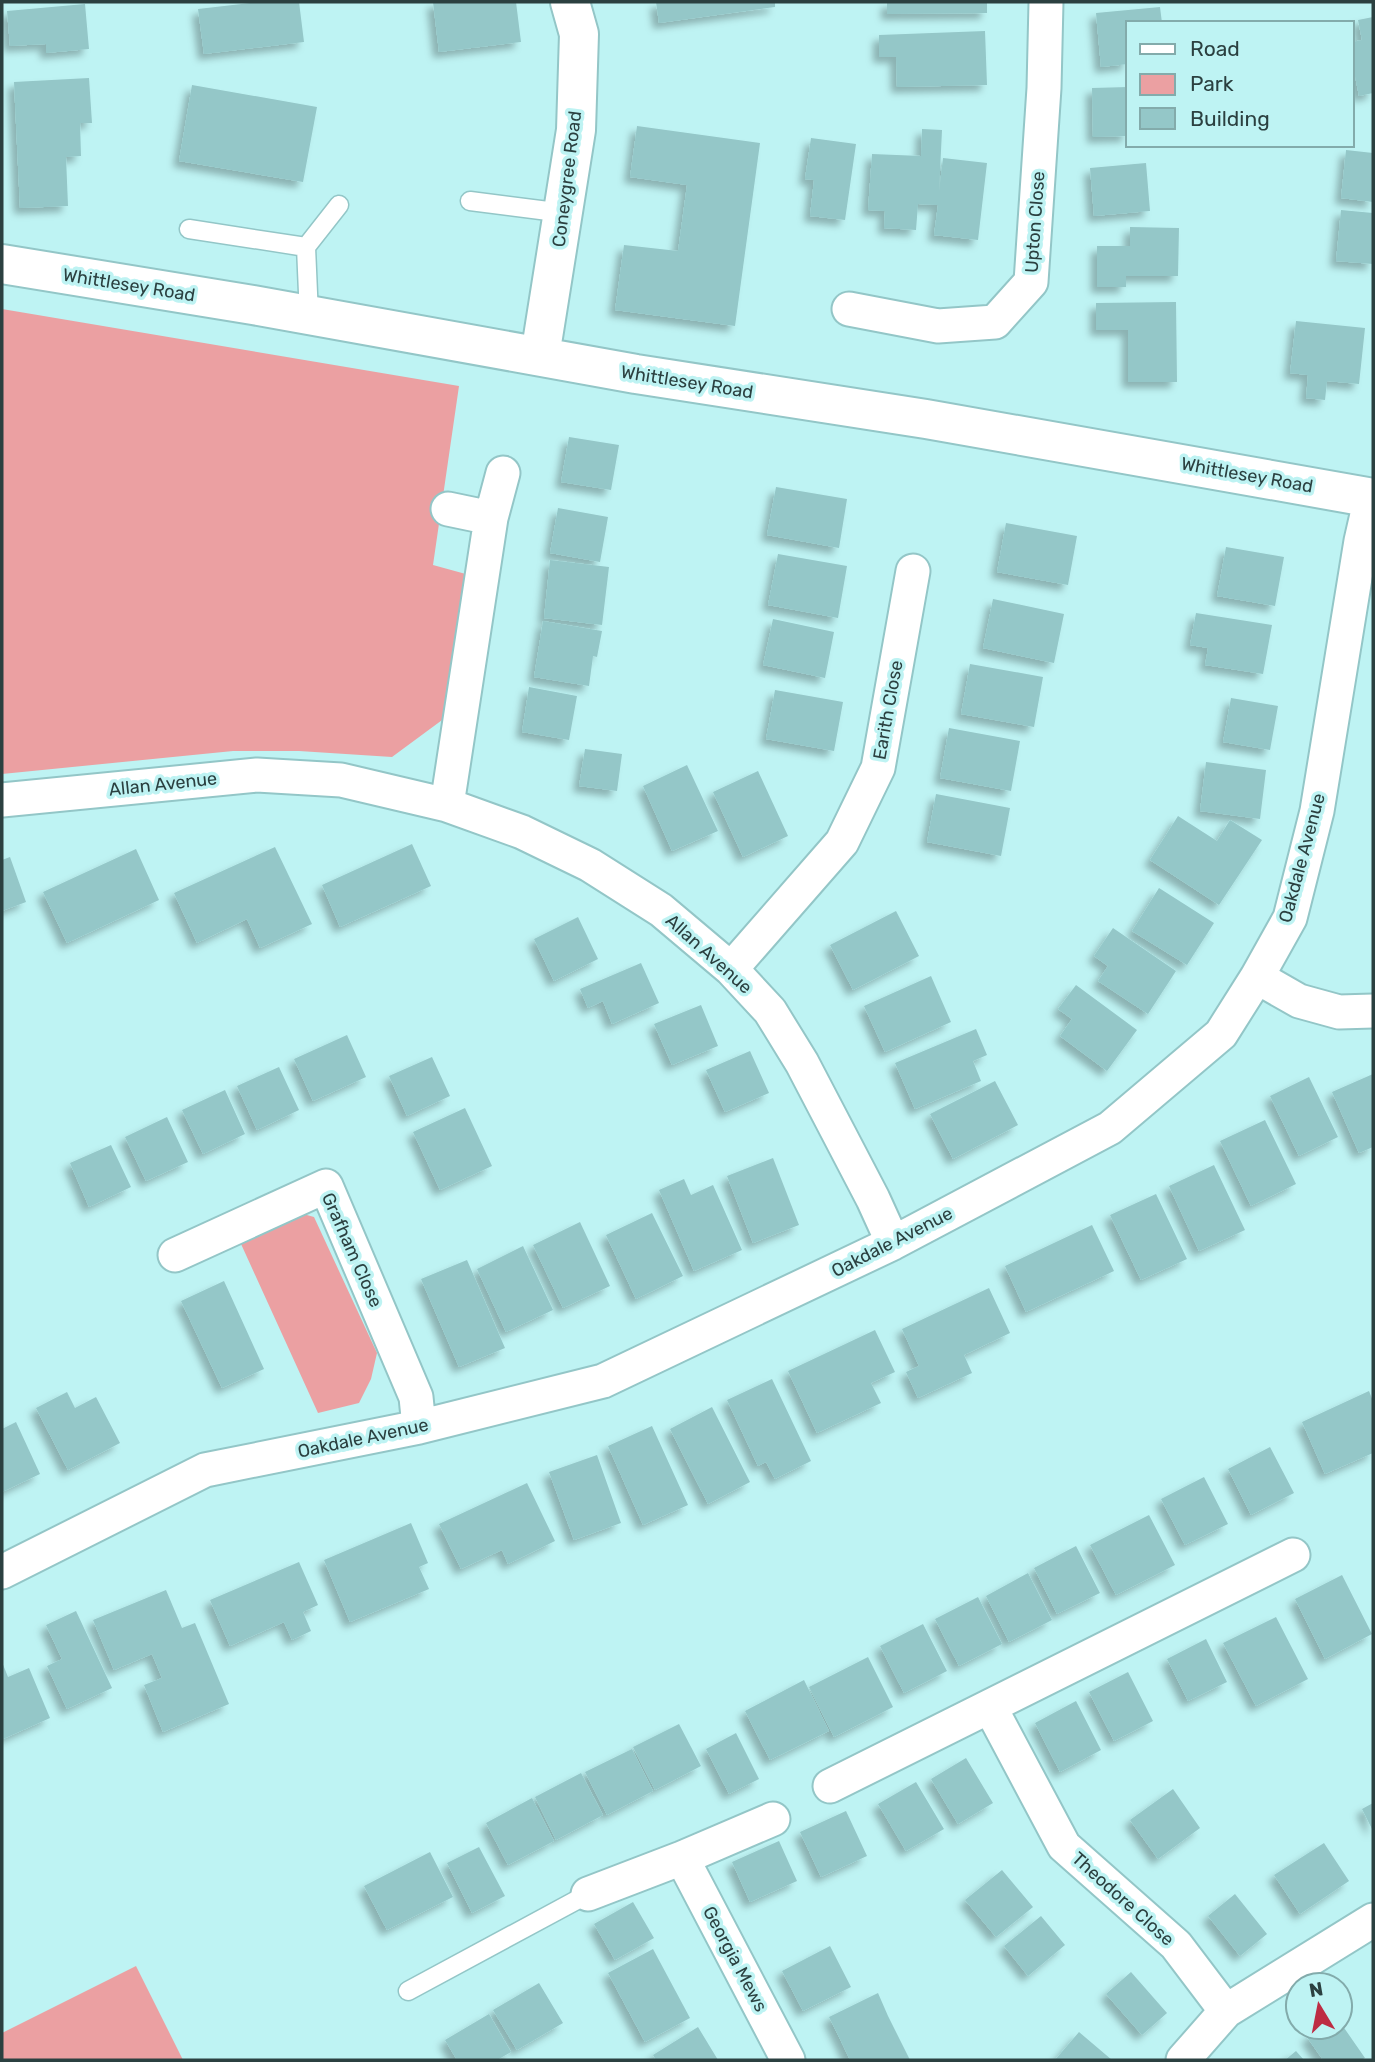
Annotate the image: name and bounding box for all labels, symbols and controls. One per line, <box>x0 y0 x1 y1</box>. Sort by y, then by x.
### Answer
legend <box>1126 21 1354 147</box>
text: Road <box>1190 36 1240 61</box>
text: Park <box>1190 71 1234 96</box>
text: Building <box>1190 106 1270 131</box>
street label: Coneygree Road <box>548 110 586 248</box>
street label: Upton Close <box>1020 170 1050 274</box>
street label: Whittlesey Road <box>61 264 197 306</box>
street label: Whittlesey Road <box>619 361 755 403</box>
street label: Whittlesey Road <box>1179 453 1315 497</box>
street label: Earith Close <box>868 659 908 761</box>
street label: Allan Avenue <box>108 767 218 801</box>
street label: Oakdale Avenue <box>1274 791 1330 925</box>
street label: Allan Avenue <box>661 909 757 999</box>
street label: Grafham Close <box>317 1189 387 1311</box>
street label: Oakdale Avenue <box>828 1202 956 1282</box>
street label: Oakdale Avenue <box>296 1413 430 1463</box>
street label: Theodore Close <box>1067 1847 1179 1951</box>
street label: Georgia Mews <box>698 1903 772 2015</box>
north arrow <box>1284 1971 1354 2041</box>
text: N <box>1307 1977 1325 2002</box>

